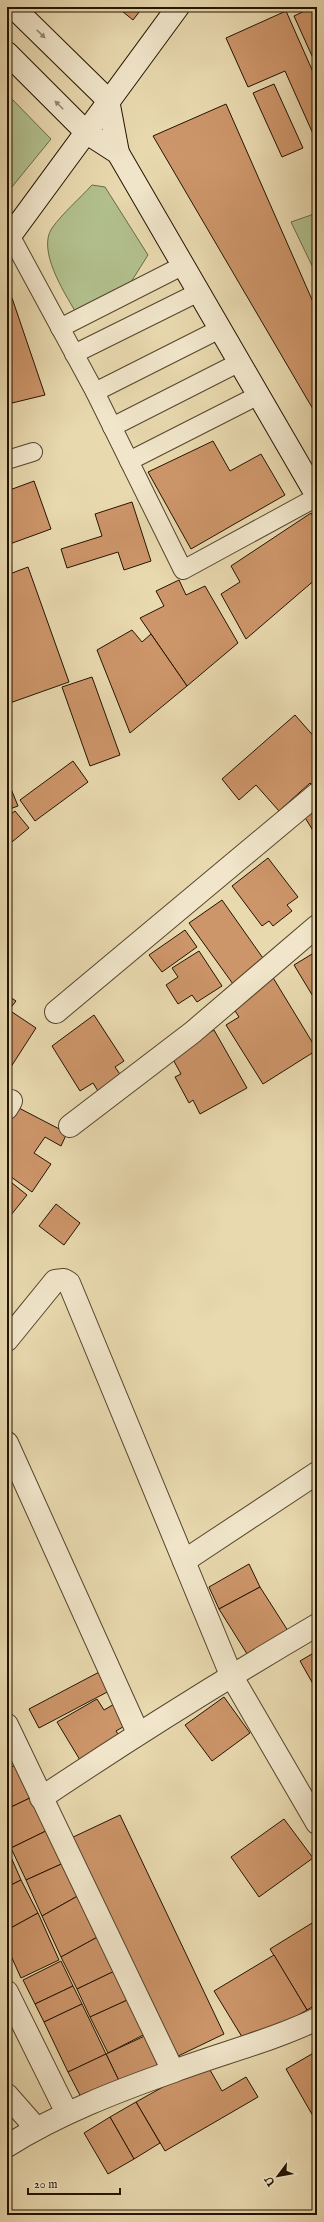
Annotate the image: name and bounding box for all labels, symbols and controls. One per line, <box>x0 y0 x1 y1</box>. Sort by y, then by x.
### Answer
one-way arrow <box>36 29 46 39</box>
one-way arrow <box>54 100 64 110</box>
north arrow <box>258 2156 298 2196</box>
scale bar <box>28 2170 120 2196</box>
text: U <box>262 2173 279 2189</box>
text: 20 m <box>34 2177 57 2192</box>

